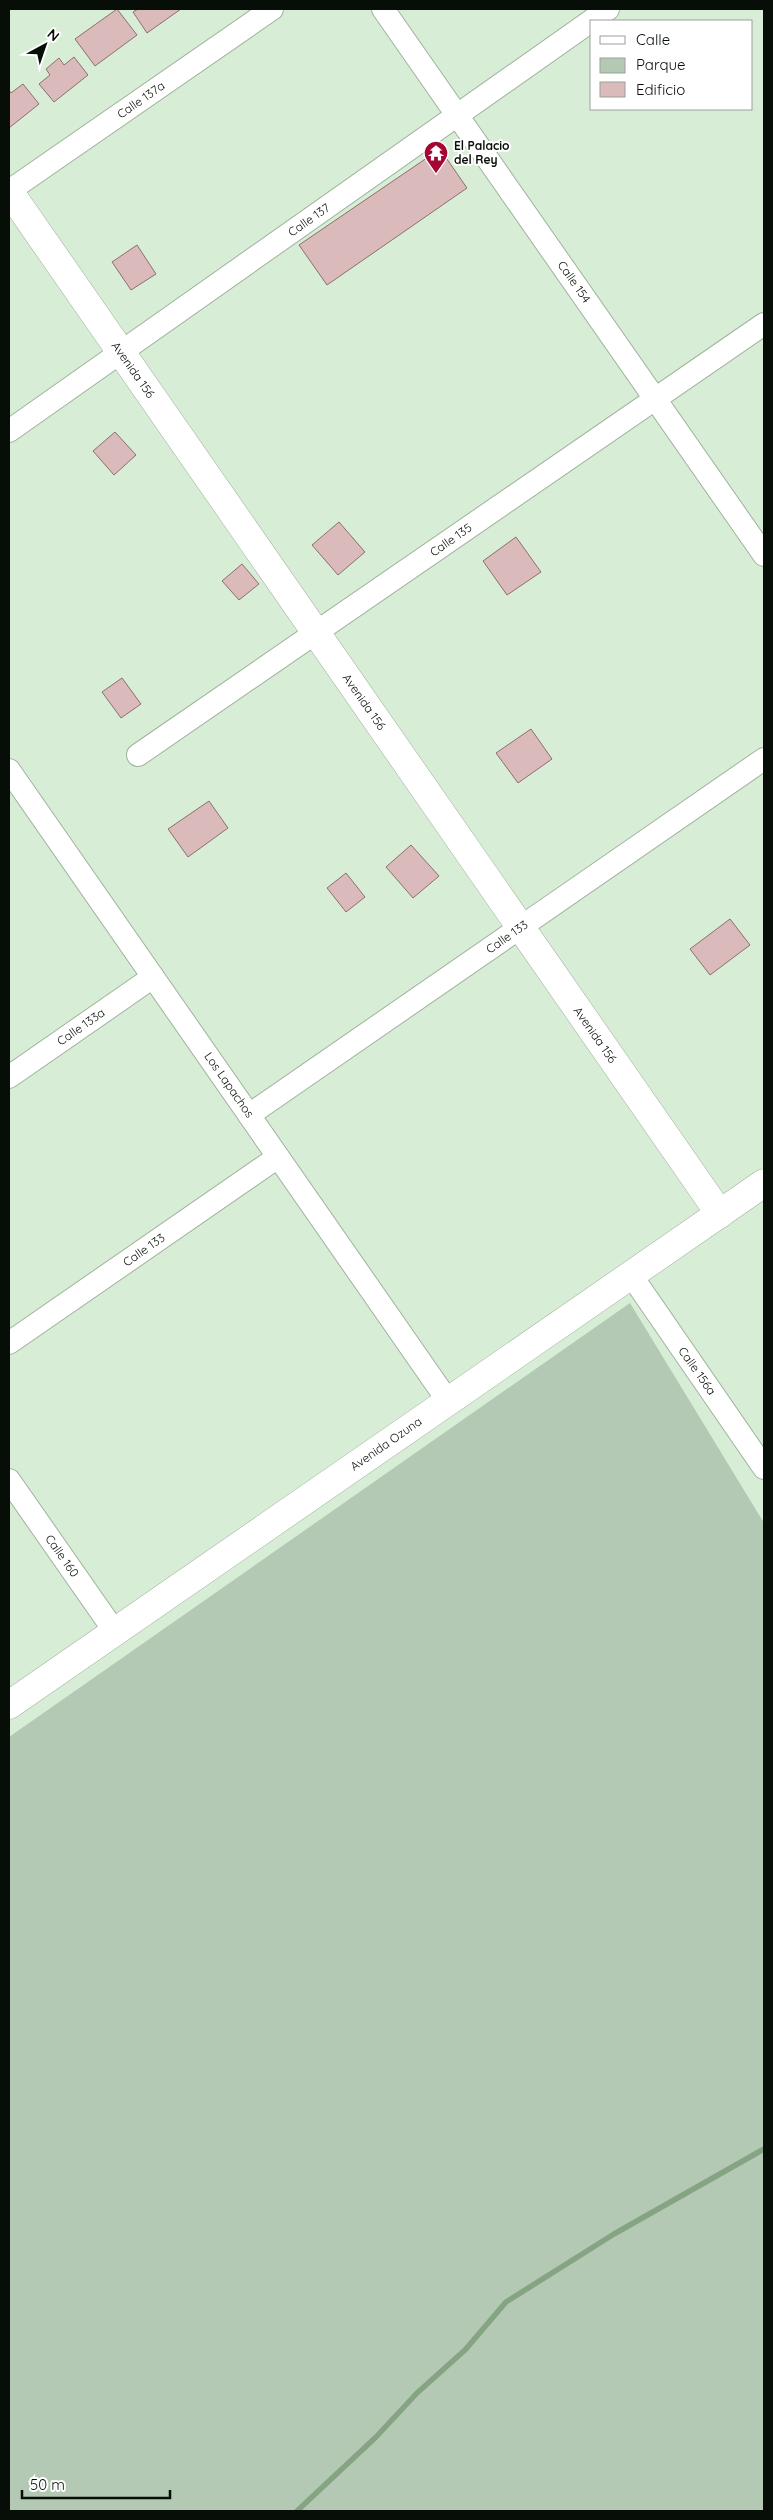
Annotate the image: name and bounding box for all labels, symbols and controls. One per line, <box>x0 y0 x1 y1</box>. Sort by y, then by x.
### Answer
north arrow <box>20 20 70 70</box>
legend <box>590 20 753 110</box>
text: N <box>44 25 63 45</box>
text: Calle <box>636 30 670 49</box>
text: Parque <box>636 55 686 74</box>
street label: Calle 137a <box>114 78 167 121</box>
text: Edificio <box>636 80 685 99</box>
place label: El Palacio del Rey <box>454 138 510 167</box>
temple icon: El Palacio del Rey <box>423 140 449 174</box>
street label: Calle 137 <box>285 200 332 239</box>
street label: Calle 154 <box>555 258 594 306</box>
street label: Avenida 156 <box>109 339 159 401</box>
street label: Calle 135 <box>427 520 475 559</box>
street label: Avenida 156 <box>340 671 390 733</box>
street label: Calle 133 <box>483 917 531 956</box>
street label: Avenida 156 <box>571 1004 621 1066</box>
street label: Calle 133a <box>54 1005 107 1048</box>
street label: Los Lapachos <box>201 1049 258 1121</box>
street label: Calle 133 <box>120 1230 168 1269</box>
street label: Calle 156a <box>675 1344 719 1398</box>
street label: Avenida Ozuna <box>347 1413 424 1474</box>
street label: Calle 160 <box>42 1532 82 1580</box>
scale bar <box>22 2468 170 2500</box>
text: 50 m <box>30 2475 65 2494</box>

